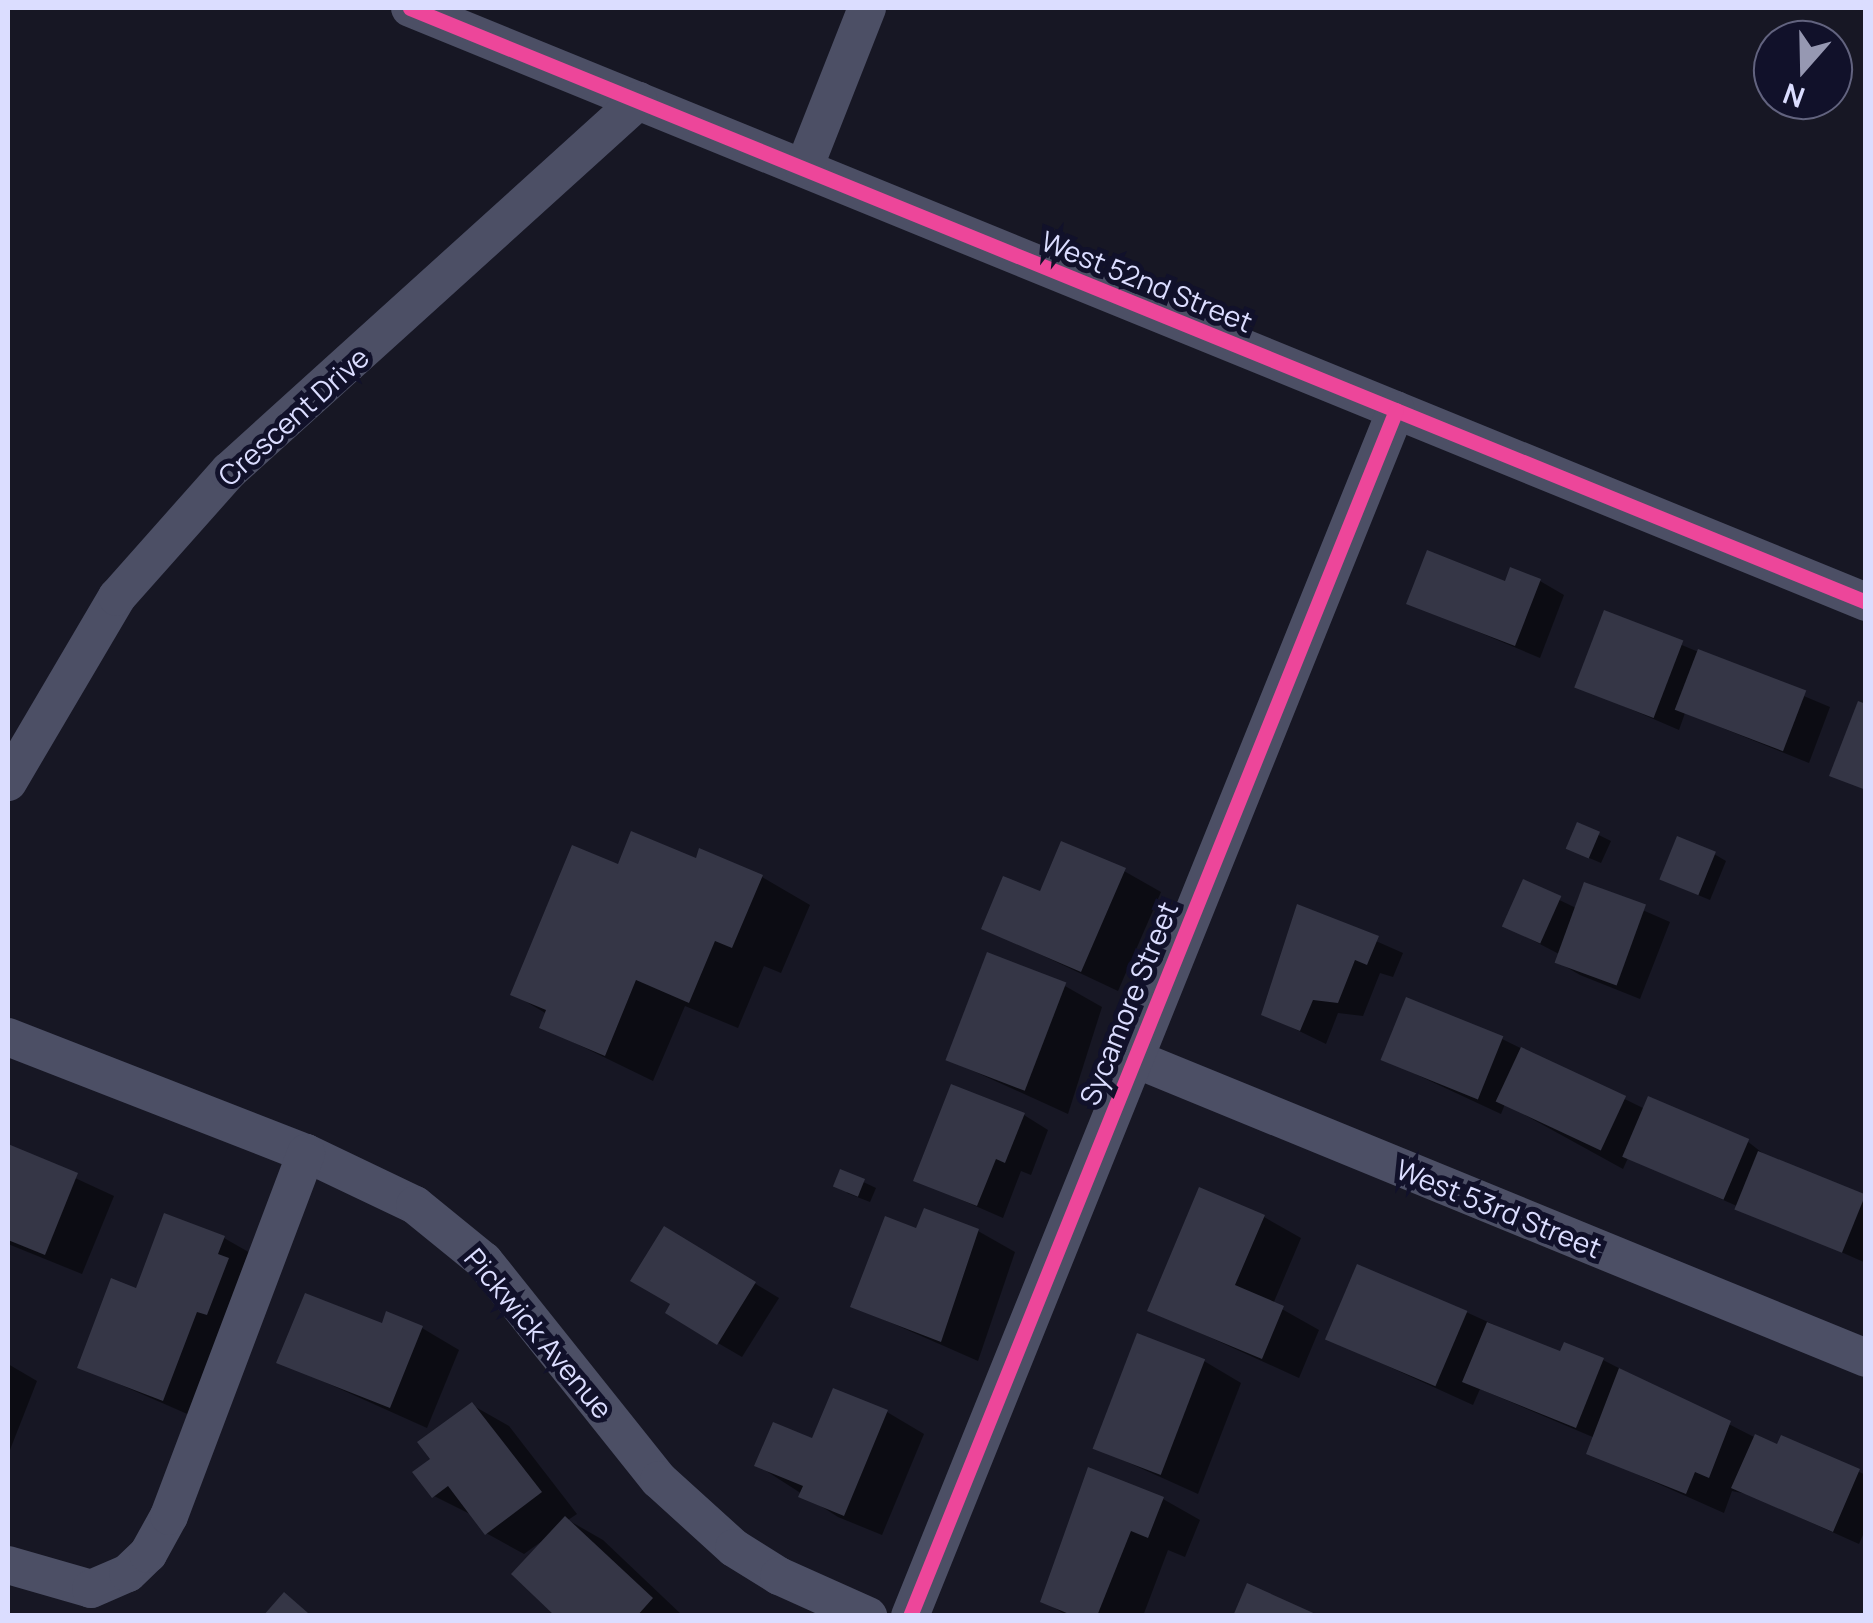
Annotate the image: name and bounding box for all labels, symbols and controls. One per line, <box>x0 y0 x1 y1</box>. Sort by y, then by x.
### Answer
north arrow <box>1753 20 1853 120</box>
text: N <box>1777 75 1809 118</box>
street label: West 52nd Street <box>1037 223 1257 339</box>
street label: Crescent Drive <box>211 340 375 492</box>
street label: Sycamore Street <box>1072 896 1184 1110</box>
street label: West 53rd Street <box>1392 1152 1606 1264</box>
street label: Pickwick Avenue <box>458 1241 620 1425</box>

